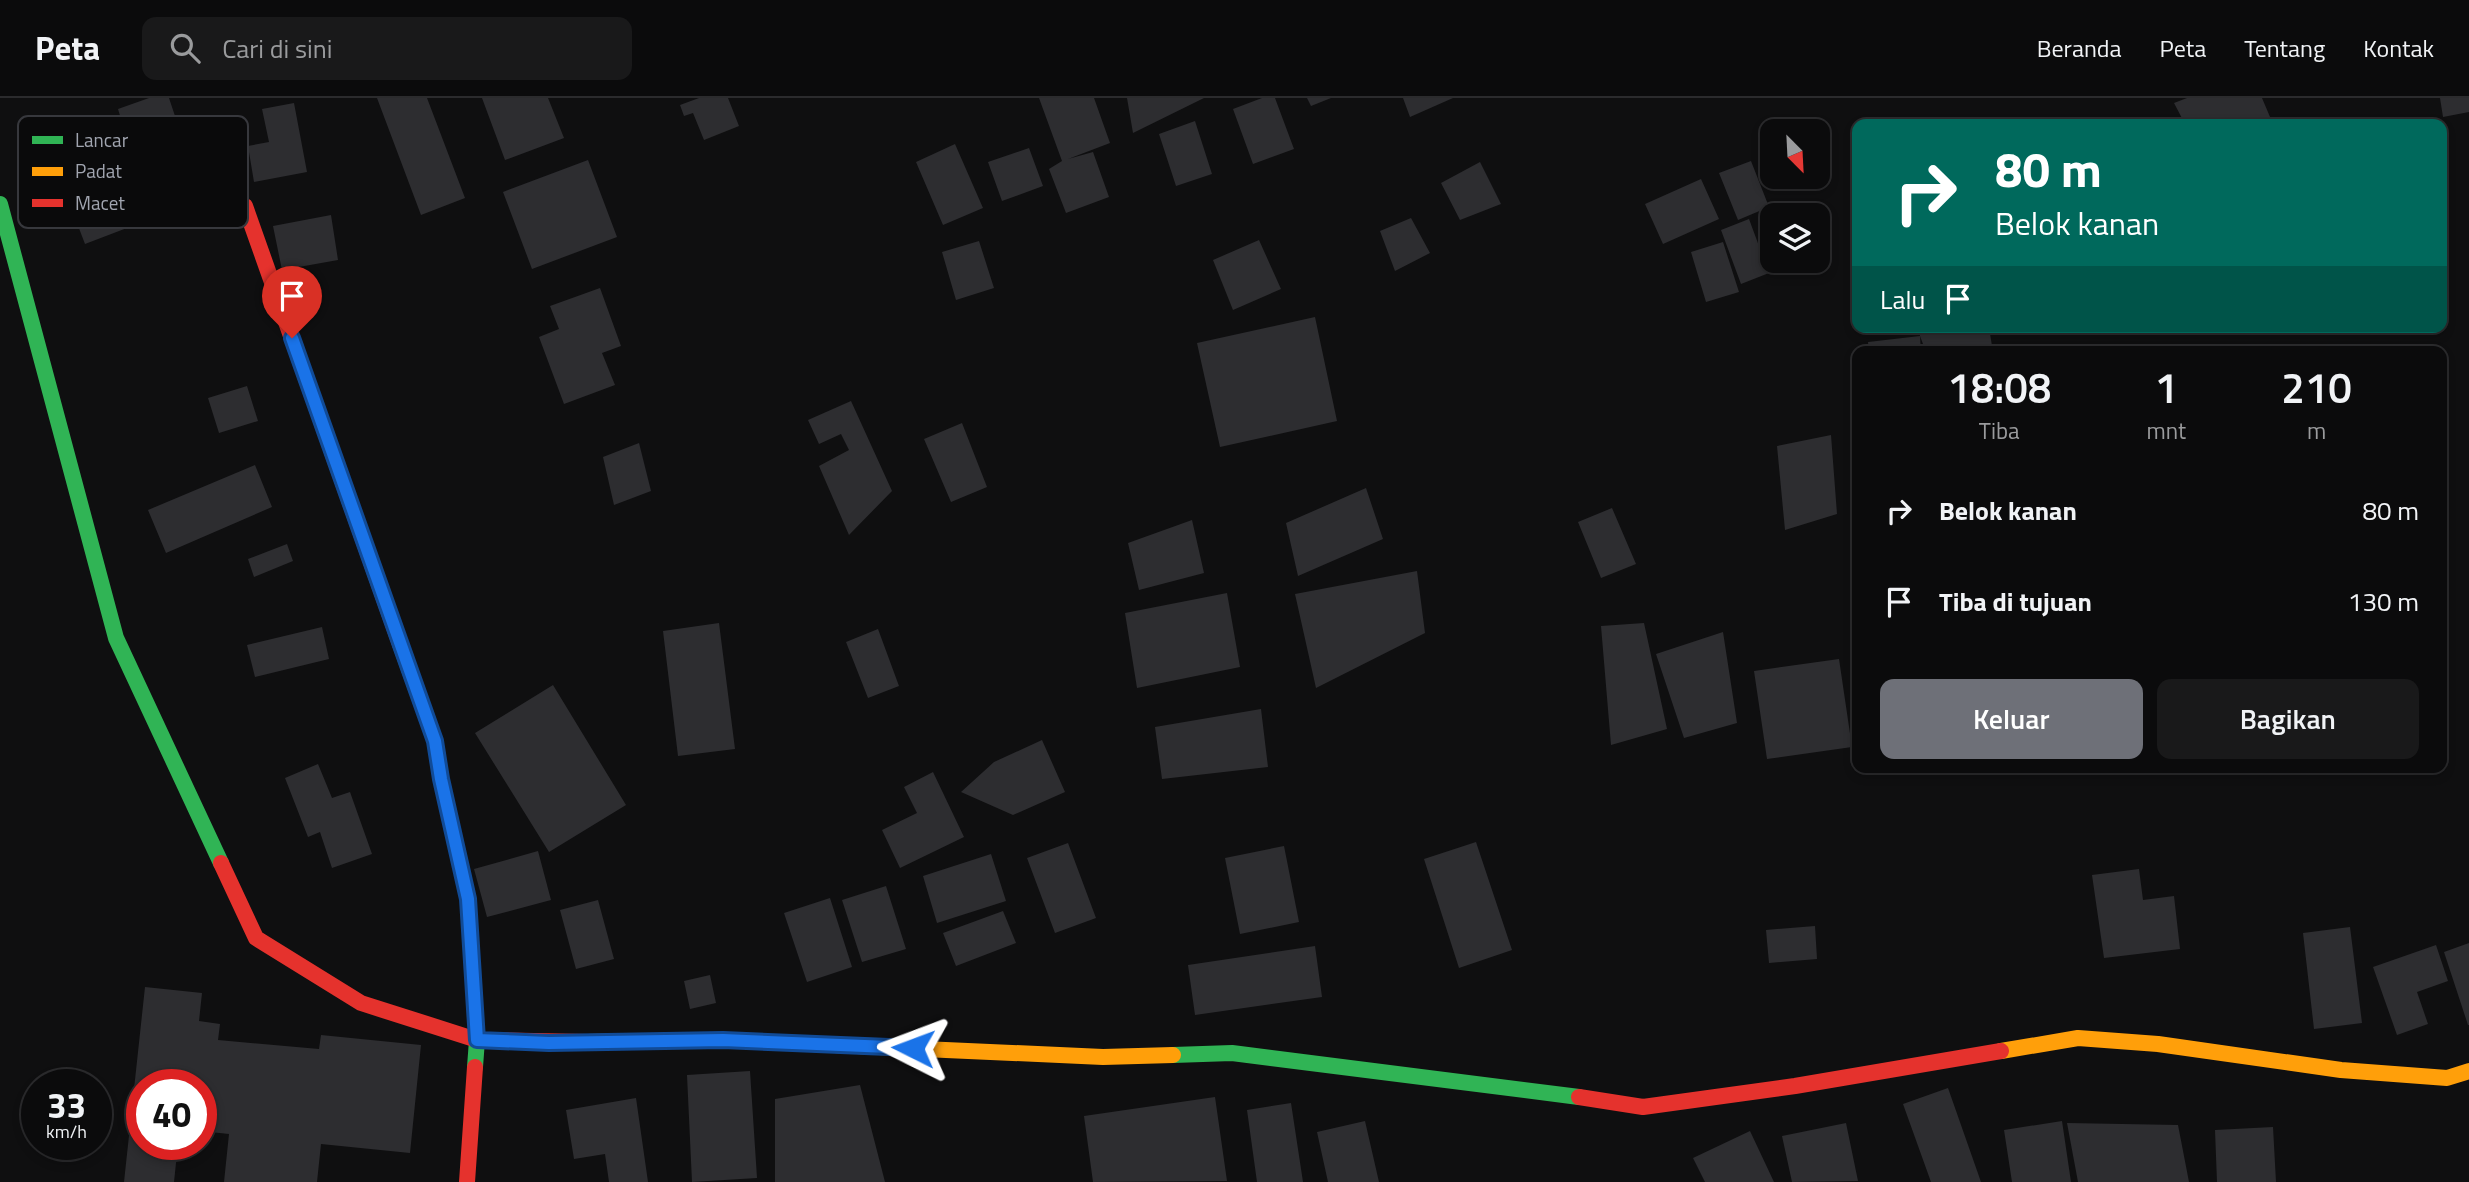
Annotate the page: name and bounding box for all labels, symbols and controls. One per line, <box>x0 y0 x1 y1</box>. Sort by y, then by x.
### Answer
search box <box>142 17 632 80</box>
text: Peta <box>35 23 100 73</box>
icon: search <box>166 29 204 67</box>
text: Cari di sini <box>222 29 332 68</box>
text: Beranda <box>2037 30 2122 66</box>
text: Peta <box>2160 30 2206 66</box>
text: Tentang <box>2244 30 2325 66</box>
text: Kontak <box>2363 30 2434 66</box>
legend <box>18 116 248 228</box>
north arrow <box>1760 119 1830 189</box>
map controls <box>1760 119 1830 273</box>
text: Lancar <box>75 125 129 154</box>
text: 80 m <box>1995 131 2102 206</box>
icon: right <box>1880 147 1971 238</box>
text: Padat <box>75 156 122 185</box>
text: Macet <box>75 188 125 217</box>
text: Belok kanan <box>1995 199 2159 247</box>
button: layers <box>1760 203 1830 273</box>
pin <box>262 266 322 338</box>
icon: arrive <box>273 277 311 315</box>
text: Lalu <box>1880 280 1925 319</box>
icon: arrive <box>1939 280 1977 318</box>
text: 18:08 <box>1947 355 2051 419</box>
text: 1 <box>2155 355 2178 419</box>
text: 210 <box>2281 355 2352 419</box>
text: Tiba <box>1979 413 2020 448</box>
text: mnt <box>2146 413 2186 448</box>
text: m <box>2307 413 2326 448</box>
text: Belok kanan <box>1939 491 2077 530</box>
text: 80 m <box>2362 491 2419 530</box>
icon: right <box>1880 492 1918 530</box>
text: Tiba di tujuan <box>1939 582 2092 621</box>
text: 130 m <box>2348 582 2419 621</box>
icon: arrive <box>1880 583 1918 621</box>
button: Keluar <box>1880 679 2143 759</box>
button: Bagikan <box>2157 679 2419 759</box>
position arrow <box>876 1011 950 1085</box>
speed limit sign: 40 <box>126 1069 217 1160</box>
text: 33 <box>47 1078 86 1132</box>
text: km/h <box>46 1118 87 1145</box>

